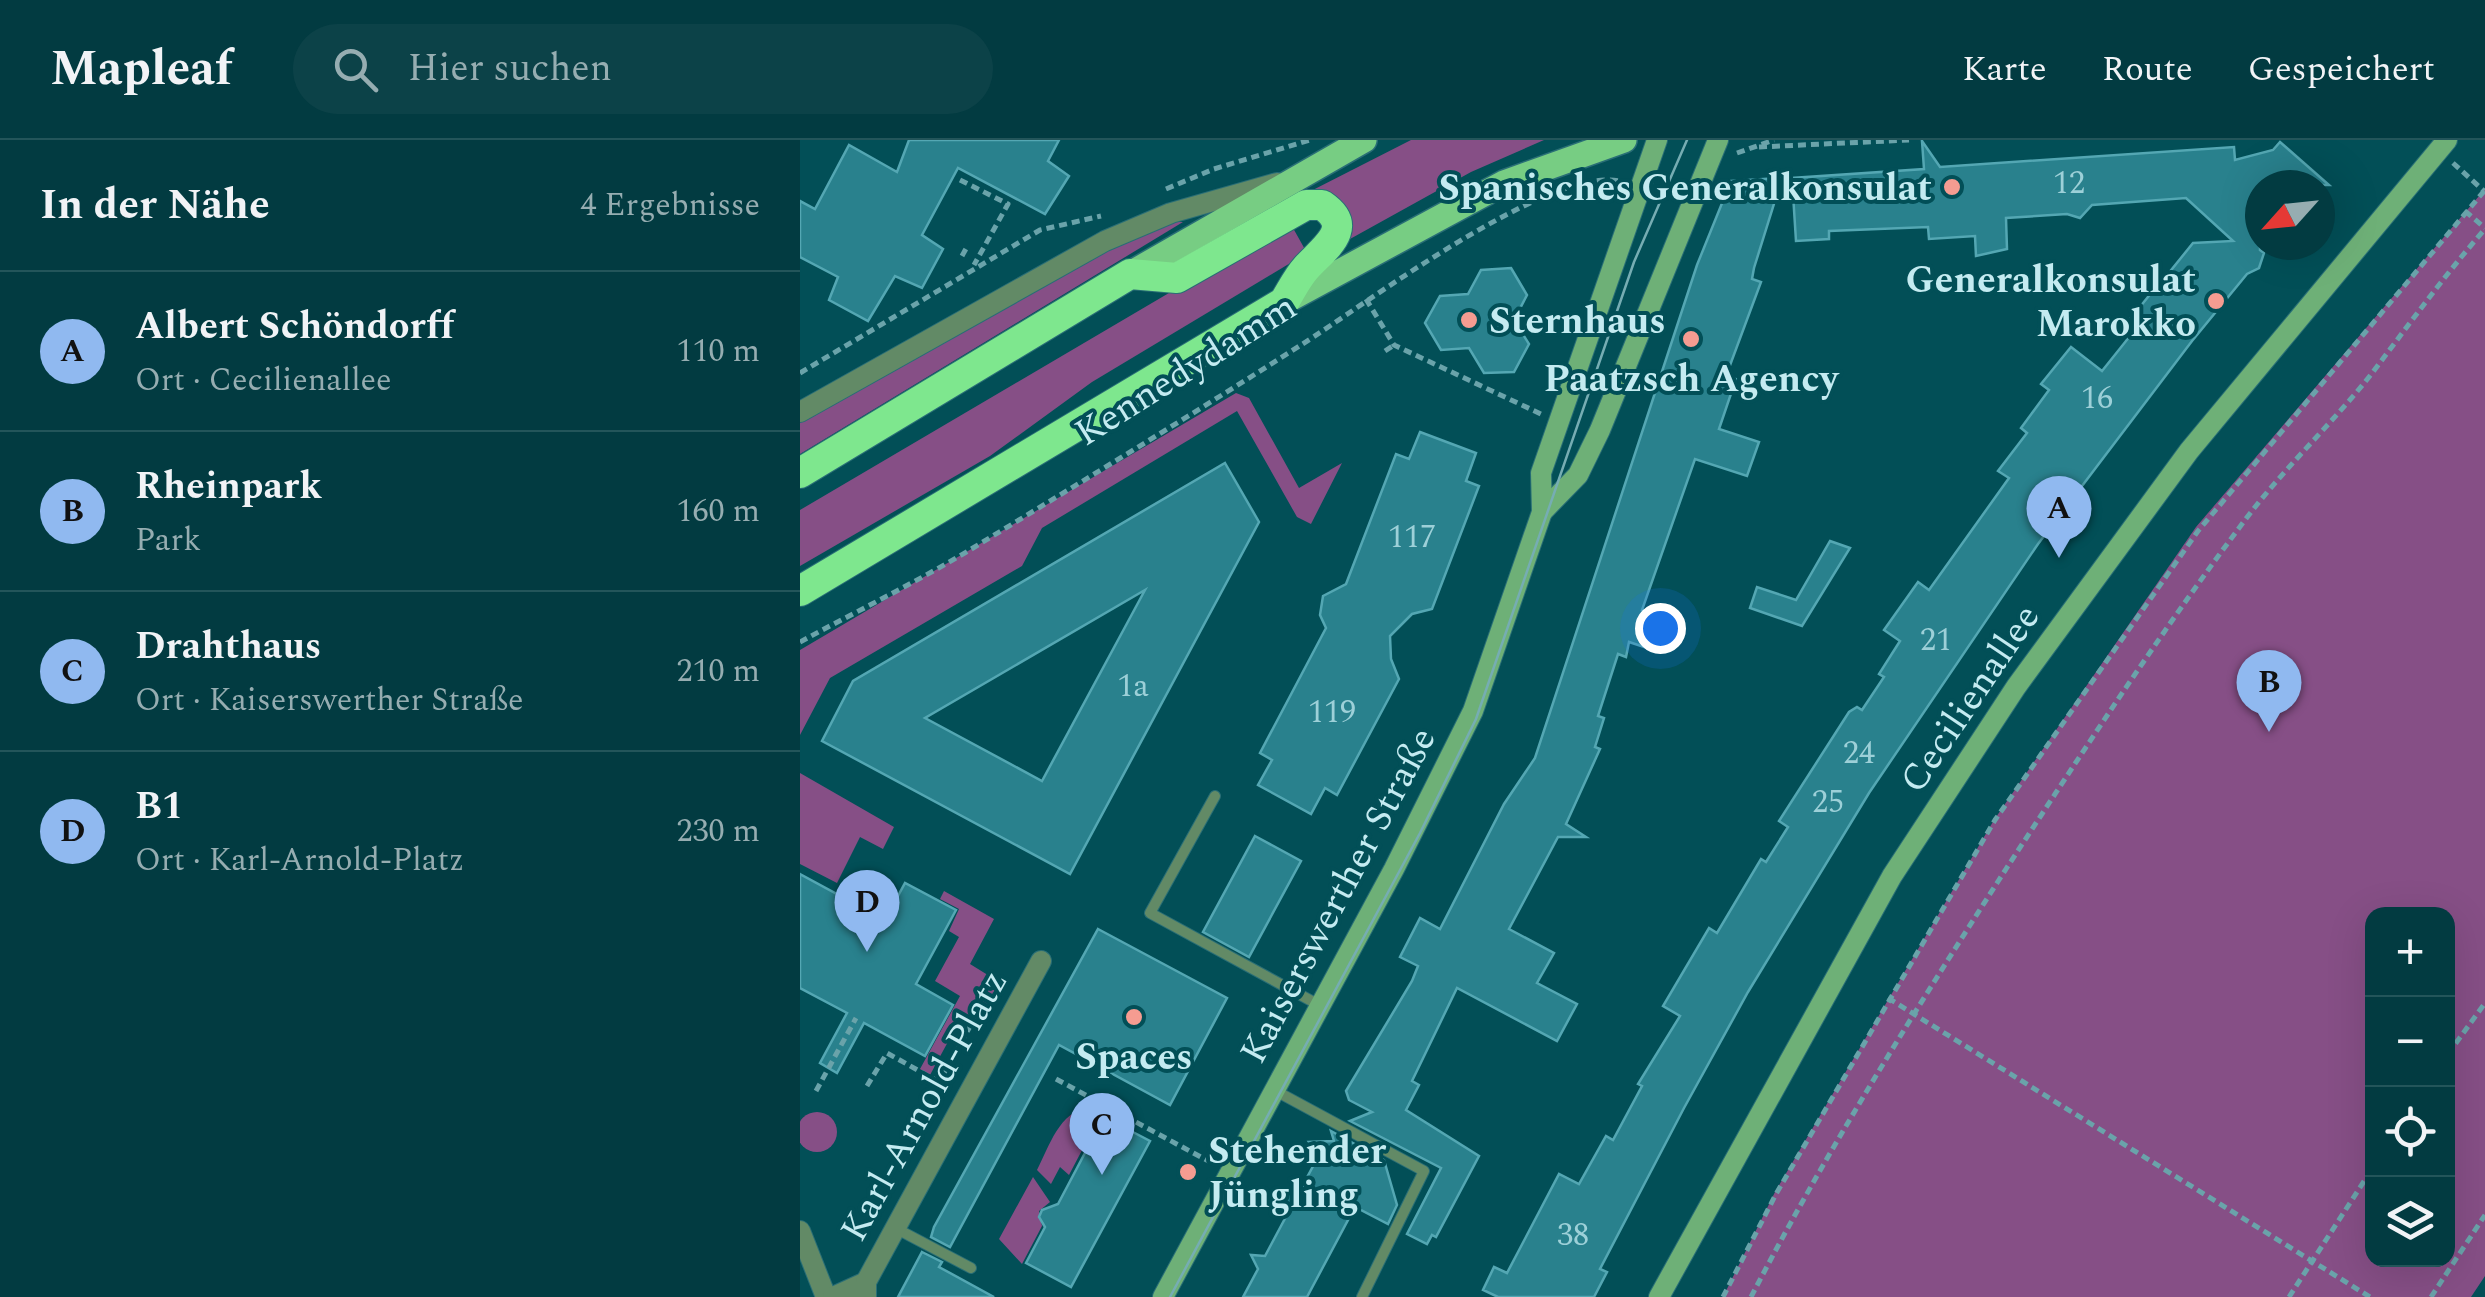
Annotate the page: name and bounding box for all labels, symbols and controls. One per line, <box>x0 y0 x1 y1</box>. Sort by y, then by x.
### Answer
search box <box>293 24 993 114</box>
text: Mapleaf <box>50 33 233 106</box>
text: Hier suchen <box>408 40 612 98</box>
icon: search <box>328 42 383 97</box>
text: Karte <box>1962 43 2047 96</box>
text: Route <box>2102 43 2193 96</box>
text: Gespeichert <box>2248 43 2435 96</box>
house number: 12 <box>2053 159 2085 208</box>
place label: Spanisches Generalkonsulat <box>1438 160 1932 218</box>
north arrow <box>2245 170 2335 260</box>
text: In der Nähe <box>40 174 270 237</box>
marker: Spanisches Generalkonsulat <box>1941 176 1963 198</box>
text: 4 Ergebnisse <box>581 181 760 230</box>
place label: Generalkonsulat Marokko <box>1905 252 2196 354</box>
street label: Kennedydamm <box>1064 279 1308 462</box>
marker: Generalkonsulat Marokko <box>2205 290 2227 312</box>
place label: Sternhaus <box>1489 293 1666 351</box>
text: Albert Schöndorff <box>135 298 454 356</box>
marker: Sternhaus <box>1458 309 1480 331</box>
text: A <box>60 327 85 376</box>
text: 110 m <box>676 327 760 376</box>
marker: Paatzsch Agency <box>1680 328 1702 350</box>
place label: Paatzsch Agency <box>1544 351 1840 409</box>
text: Ort · Cecilienallee <box>135 356 392 405</box>
house number: 16 <box>2081 374 2113 423</box>
text: Rheinpark <box>135 458 322 516</box>
pin: A <box>2026 476 2092 558</box>
text: B <box>61 487 84 536</box>
text: 160 m <box>676 487 760 536</box>
house number: 117 <box>1388 513 1436 562</box>
text: Park <box>135 516 201 565</box>
street label: Cecilienallee <box>1886 593 2055 805</box>
your location <box>1635 603 1686 654</box>
house number: 21 <box>1920 616 1952 665</box>
text: Drahthaus <box>135 618 321 676</box>
text: C <box>61 647 84 696</box>
text: 210 m <box>676 647 760 696</box>
pin: B <box>2236 650 2302 732</box>
house number: 1a <box>1117 662 1149 711</box>
text: Ort · Kaiserswerther Straße <box>135 676 524 725</box>
house number: 119 <box>1308 688 1356 737</box>
street label: Kaiserswerther Straße <box>1225 717 1452 1075</box>
house number: 24 <box>1843 729 1875 778</box>
text: B1 <box>135 778 183 836</box>
house number: 25 <box>1812 778 1844 827</box>
text: D <box>60 807 85 856</box>
text: 230 m <box>676 807 760 856</box>
text: Ort · Karl-Arnold-Platz <box>135 836 464 885</box>
pin: D <box>834 870 900 952</box>
map controls <box>2365 907 2455 1267</box>
button: + <box>2365 907 2455 997</box>
street label: Karl-Arnold-Platz <box>826 959 1024 1253</box>
button: − <box>2365 997 2455 1087</box>
marker: Spaces <box>1123 1006 1145 1028</box>
place label: Spaces <box>1075 1029 1193 1087</box>
button: locate <box>2365 1087 2455 1177</box>
pin: C <box>1070 1092 1134 1175</box>
place label: Stehender Jüngling <box>1208 1123 1387 1225</box>
marker: Stehender Jüngling <box>1177 1161 1199 1183</box>
button: layers <box>2365 1177 2455 1267</box>
house number: 38 <box>1557 1211 1589 1260</box>

